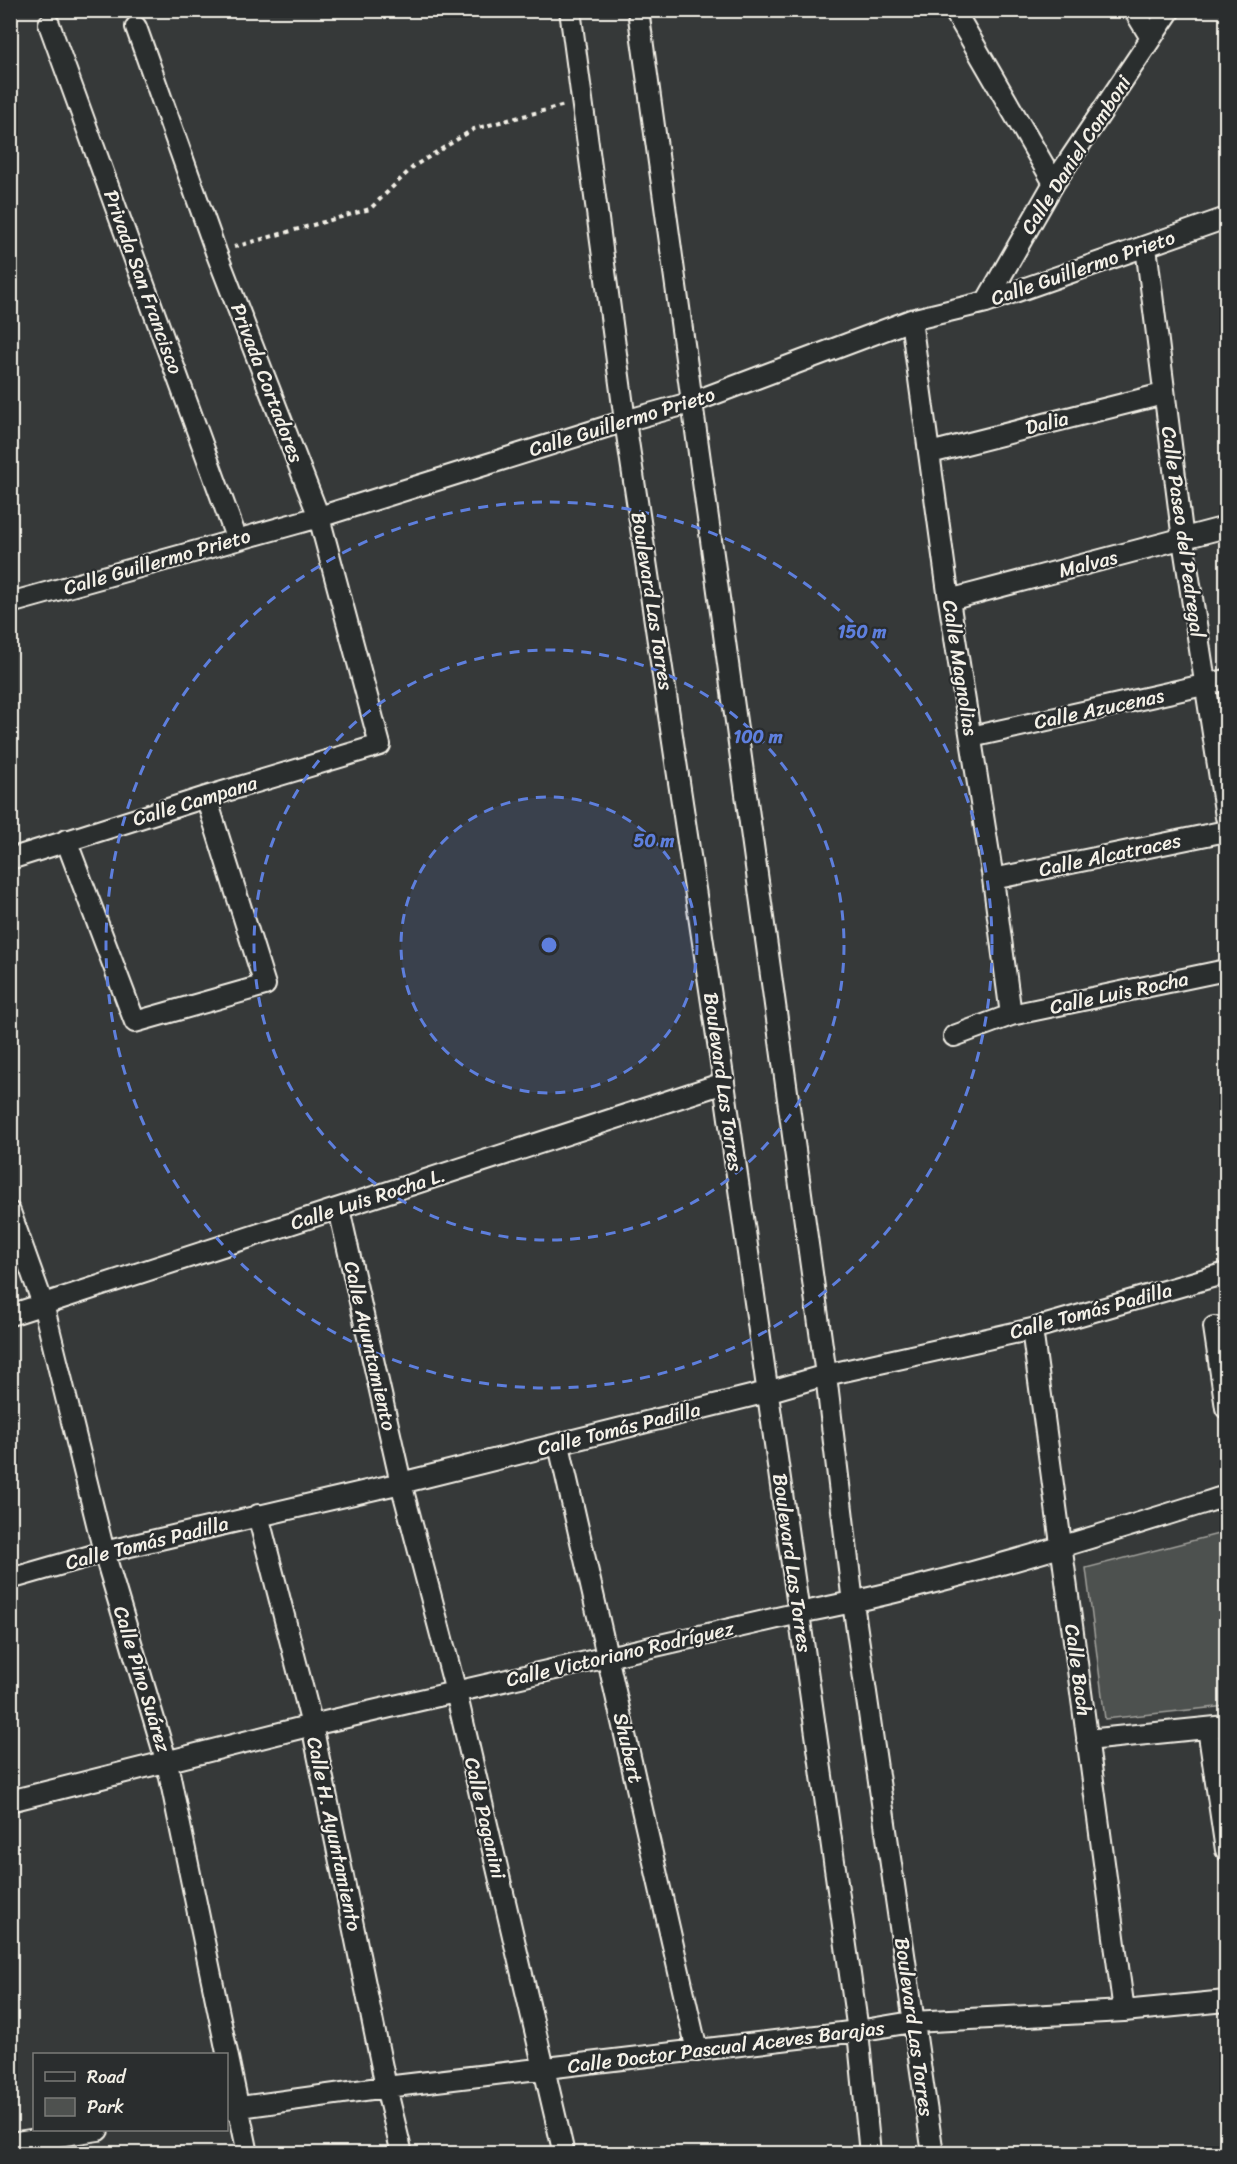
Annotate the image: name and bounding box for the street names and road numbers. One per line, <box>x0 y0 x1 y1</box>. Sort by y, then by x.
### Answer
street label: Calle Daniel Comboni <box>1011 67 1142 242</box>
street label: Privada San Francisco <box>93 185 193 379</box>
street label: Calle Guillermo Prieto <box>986 220 1180 316</box>
street label: Privada Cortadores <box>220 298 314 469</box>
street label: Calle Guillermo Prieto <box>524 377 720 467</box>
street label: Dalia <box>1022 401 1072 445</box>
street label: Calle Paseo del Pedregal <box>1151 424 1215 640</box>
street label: Boulevard Las Torres <box>621 509 684 694</box>
street label: Calle Guillermo Prieto <box>59 519 255 605</box>
street label: Malvas <box>1055 540 1122 588</box>
street label: Calle Magnolias <box>932 598 988 739</box>
street label: Calle Azucenas <box>1031 678 1168 740</box>
street label: Calle Campana <box>128 765 263 837</box>
street label: Calle Alcatraces <box>1036 823 1185 887</box>
street label: Calle Luis Rocha <box>1046 961 1192 1025</box>
street label: Boulevard Las Torres <box>693 990 753 1175</box>
street label: Calle Luis Rocha L. <box>286 1157 450 1241</box>
street label: Calle Ayuntamiento <box>333 1258 407 1434</box>
street label: Calle Tomás Padilla <box>1006 1272 1176 1350</box>
street label: Calle Tomás Padilla <box>534 1392 704 1466</box>
street label: Boulevard Las Torres <box>762 1471 822 1656</box>
street label: Calle Tomás Padilla <box>62 1506 232 1580</box>
street label: Calle Pino Suárez <box>103 1601 181 1757</box>
street label: Calle Victoriano Rodríguez <box>503 1611 738 1697</box>
street label: Calle Bach <box>1054 1622 1102 1718</box>
street label: Shubert <box>603 1709 653 1787</box>
street label: Calle H. Ayuntamiento <box>296 1733 372 1935</box>
street label: Calle Paganini <box>454 1754 516 1883</box>
street label: Boulevard Las Torres <box>884 1935 944 2120</box>
street label: Calle Doctor Pascual Aceves Barajas <box>566 2010 887 2084</box>

